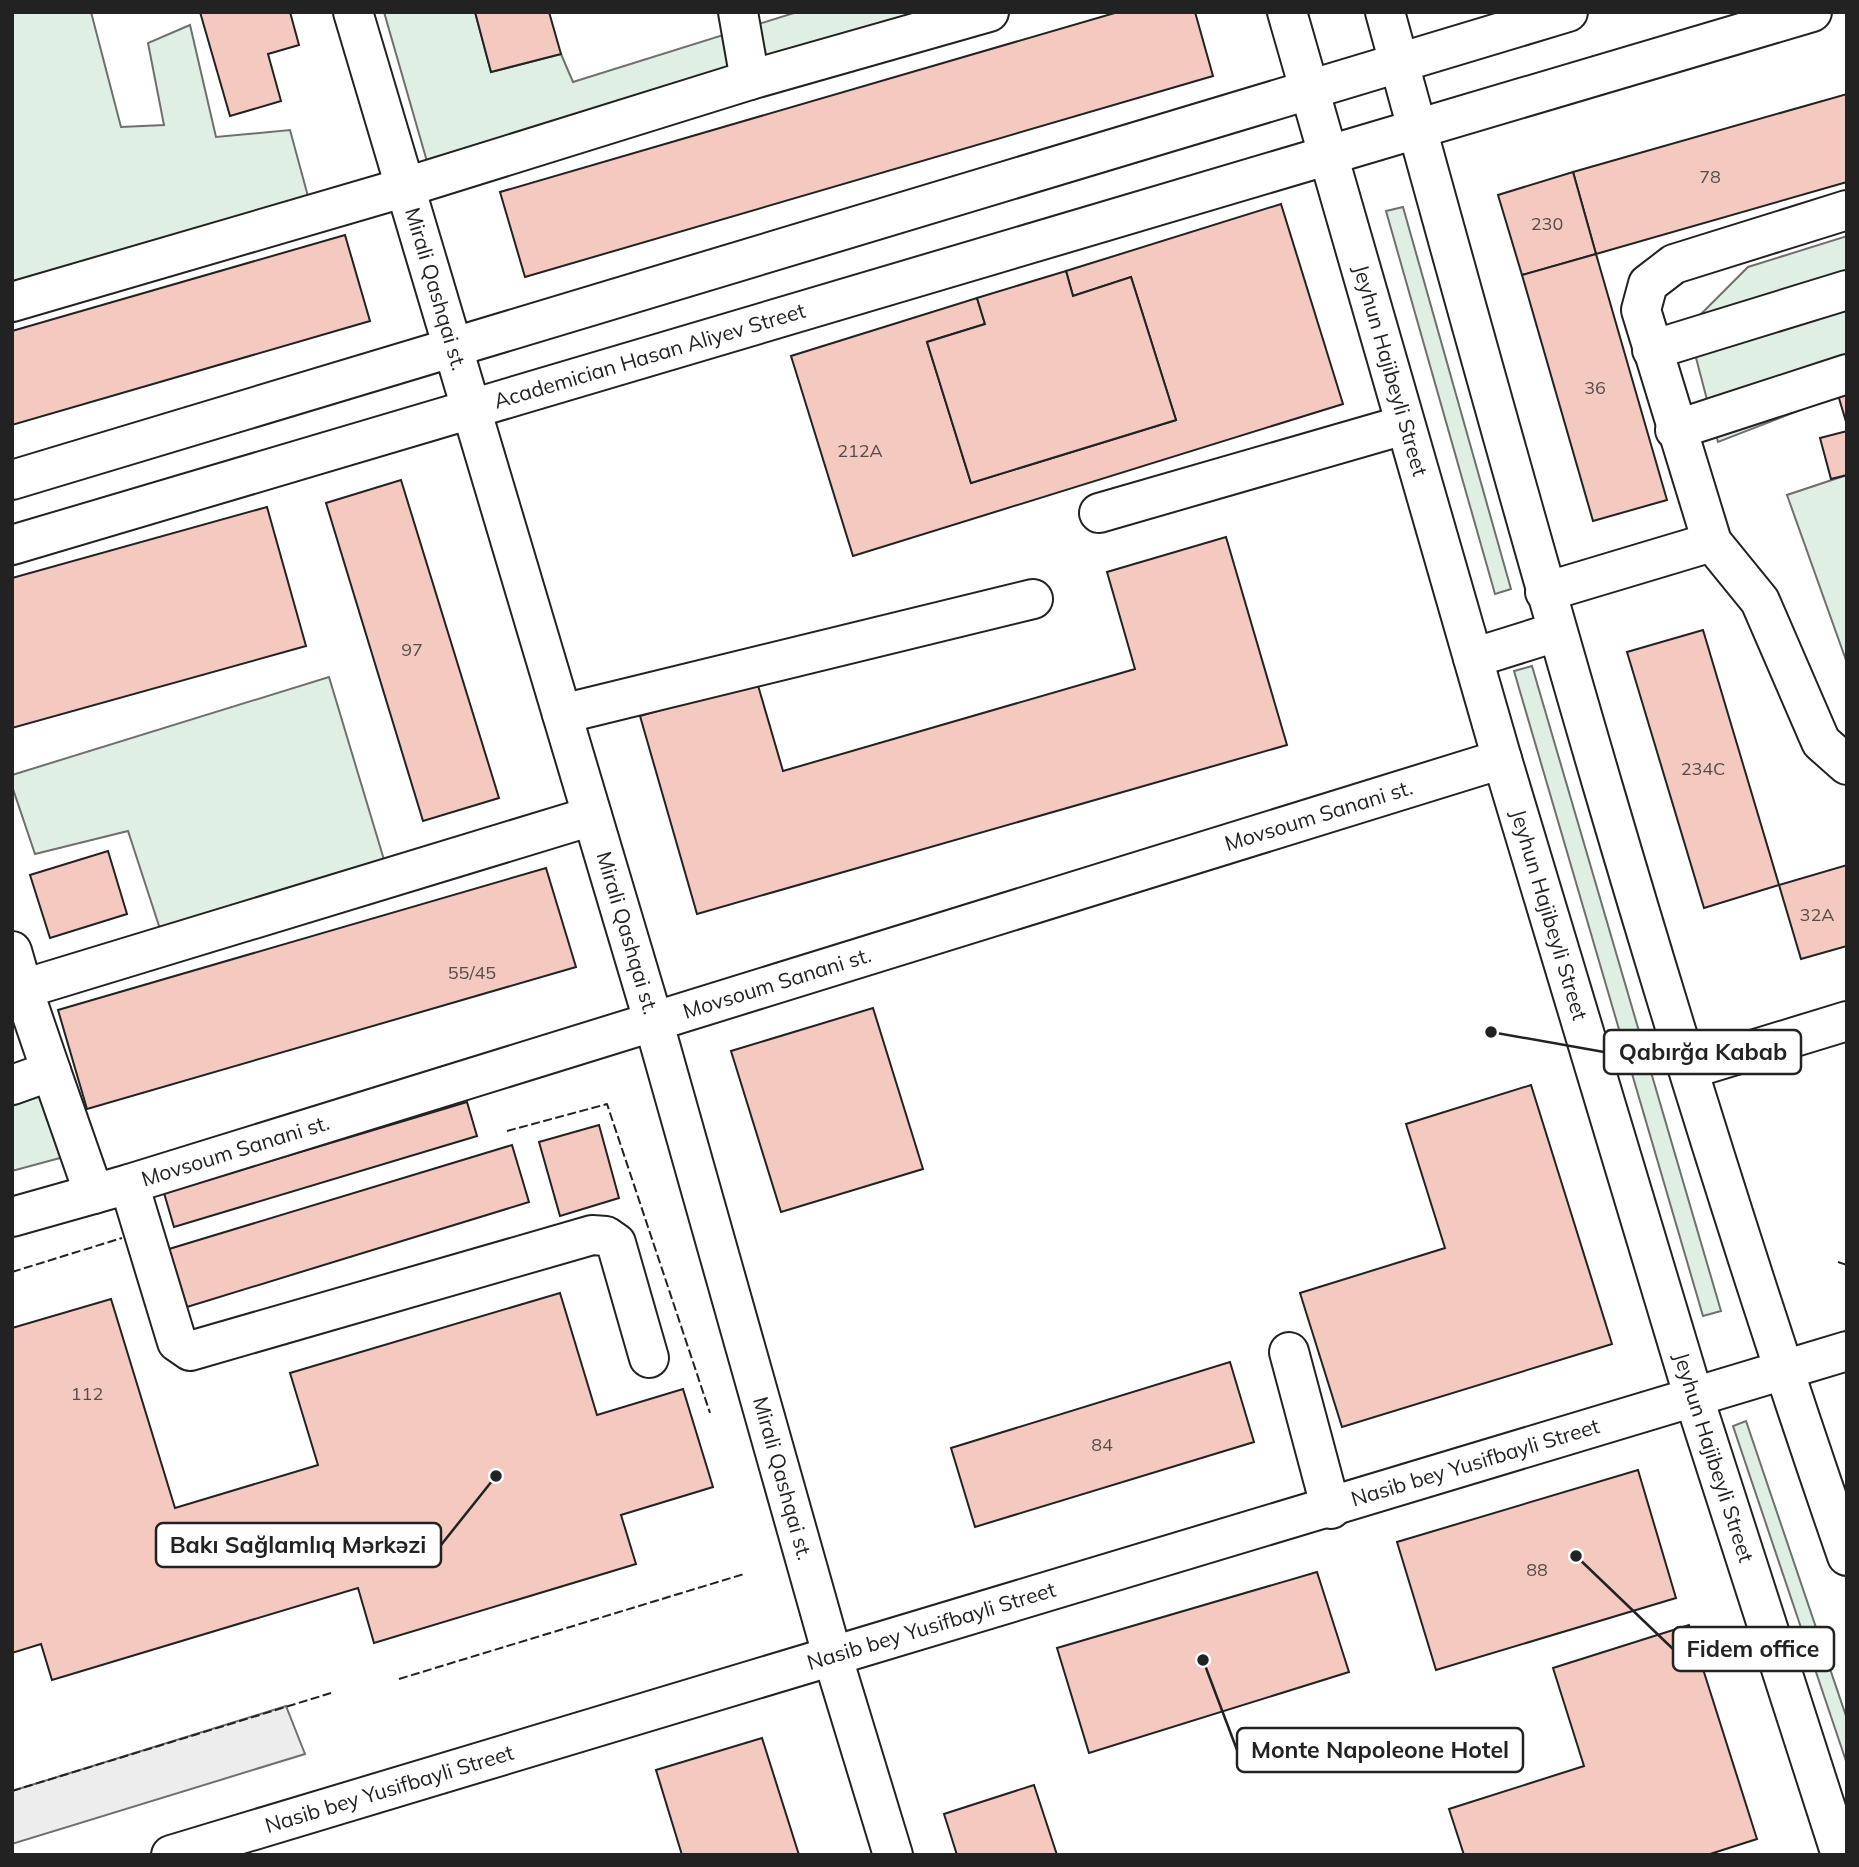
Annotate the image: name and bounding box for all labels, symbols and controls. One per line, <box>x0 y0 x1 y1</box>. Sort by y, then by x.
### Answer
house number: 78 <box>1699 165 1721 188</box>
street label: Mirali Qashqai st. <box>400 204 473 373</box>
house number: 230 <box>1531 212 1563 235</box>
street label: Jeyhun Hajibeyli Street <box>1348 261 1434 479</box>
street label: Academician Hasan Aliyev Street <box>491 297 808 414</box>
house number: 36 <box>1584 376 1606 399</box>
house number: 212A <box>837 439 883 462</box>
house number: 97 <box>401 638 423 661</box>
house number: 234C <box>1681 757 1725 780</box>
street label: Movsoum Sanani st. <box>1221 773 1416 856</box>
street label: Jeyhun Hajibeyli Street <box>1506 806 1594 1023</box>
street label: Mirali Qashqai st. <box>592 848 665 1017</box>
house number: 32A <box>1800 903 1834 926</box>
street label: Movsoum Sanani st. <box>680 941 874 1024</box>
house number: 55/45 <box>448 961 496 984</box>
callout: Qabırğa Kabab <box>1604 1030 1801 1074</box>
text: Qabırğa Kabab <box>1619 1037 1787 1066</box>
street label: Movsoum Sanani st. <box>138 1109 332 1191</box>
street label: Jeyhun Hajibeyli Street <box>1669 1349 1760 1565</box>
house number: 112 <box>71 1382 103 1405</box>
street label: Mirali Qashqai st. <box>748 1393 819 1563</box>
street label: Nasib bey Yusifbayli Street <box>1348 1412 1602 1511</box>
house number: 84 <box>1091 1433 1113 1456</box>
callout: Bakı Sağlamlıq Mərkəzi <box>156 1523 441 1567</box>
text: Bakı Sağlamlıq Mərkəzi <box>170 1530 426 1559</box>
house number: 88 <box>1526 1558 1548 1581</box>
street label: Nasib bey Yusifbayli Street <box>804 1576 1058 1675</box>
callout: Fidem office <box>1673 1627 1834 1671</box>
text: Fidem office <box>1687 1634 1819 1663</box>
callout: Monte Napoleone Hotel <box>1237 1728 1523 1772</box>
text: Monte Napoleone Hotel <box>1251 1735 1509 1764</box>
street label: Nasib bey Yusifbayli Street <box>262 1739 516 1838</box>

